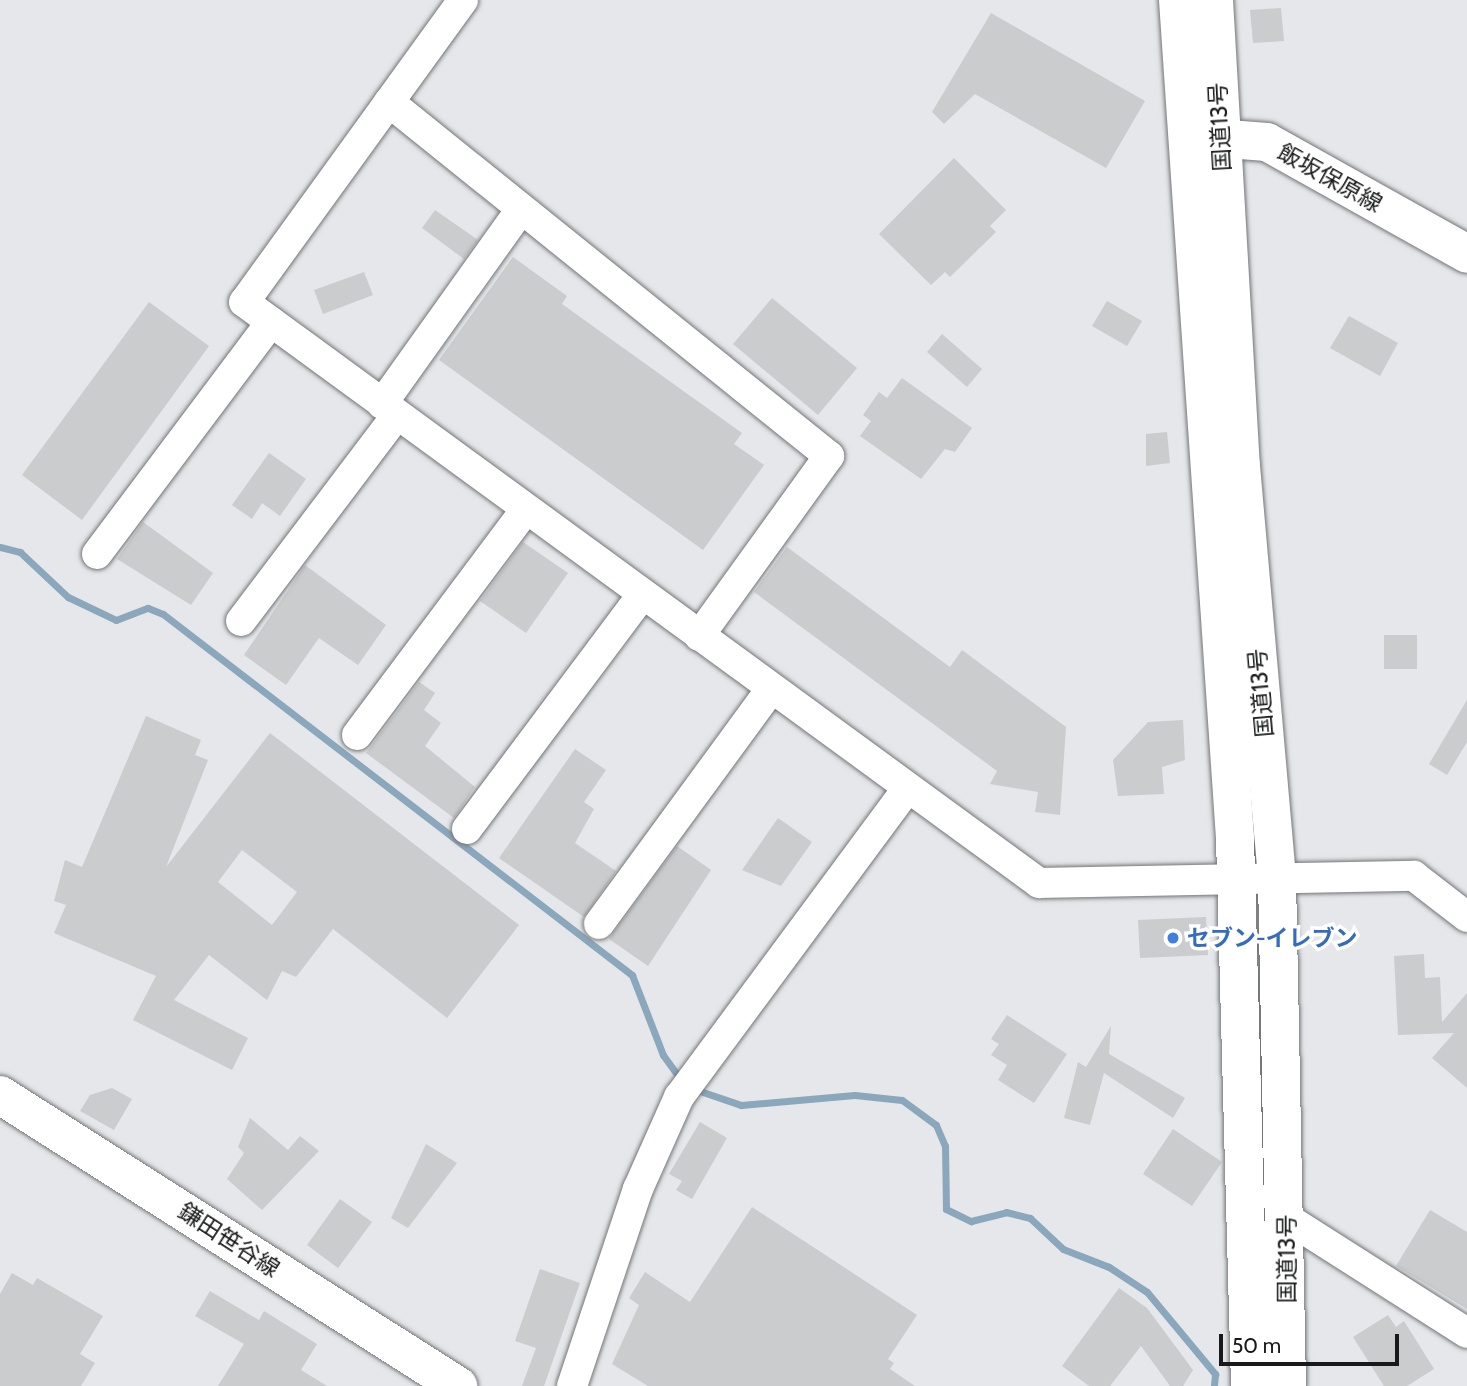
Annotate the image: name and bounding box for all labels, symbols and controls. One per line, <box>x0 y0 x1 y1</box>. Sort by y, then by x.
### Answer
street label: 国道13号 <box>1204 82 1236 172</box>
street label: 飯坂保原線 <box>1273 138 1387 218</box>
street label: 国道13号 <box>1243 647 1279 739</box>
place label: セブン-イレブン <box>1187 924 1358 952</box>
marker: セブン-イレブン <box>1165 930 1181 946</box>
street label: 鎌田笹谷線 <box>173 1197 285 1283</box>
street label: 国道13号 <box>1273 1215 1301 1303</box>
scale bar <box>1222 1320 1402 1364</box>
text: 50 m <box>1232 1333 1281 1358</box>

